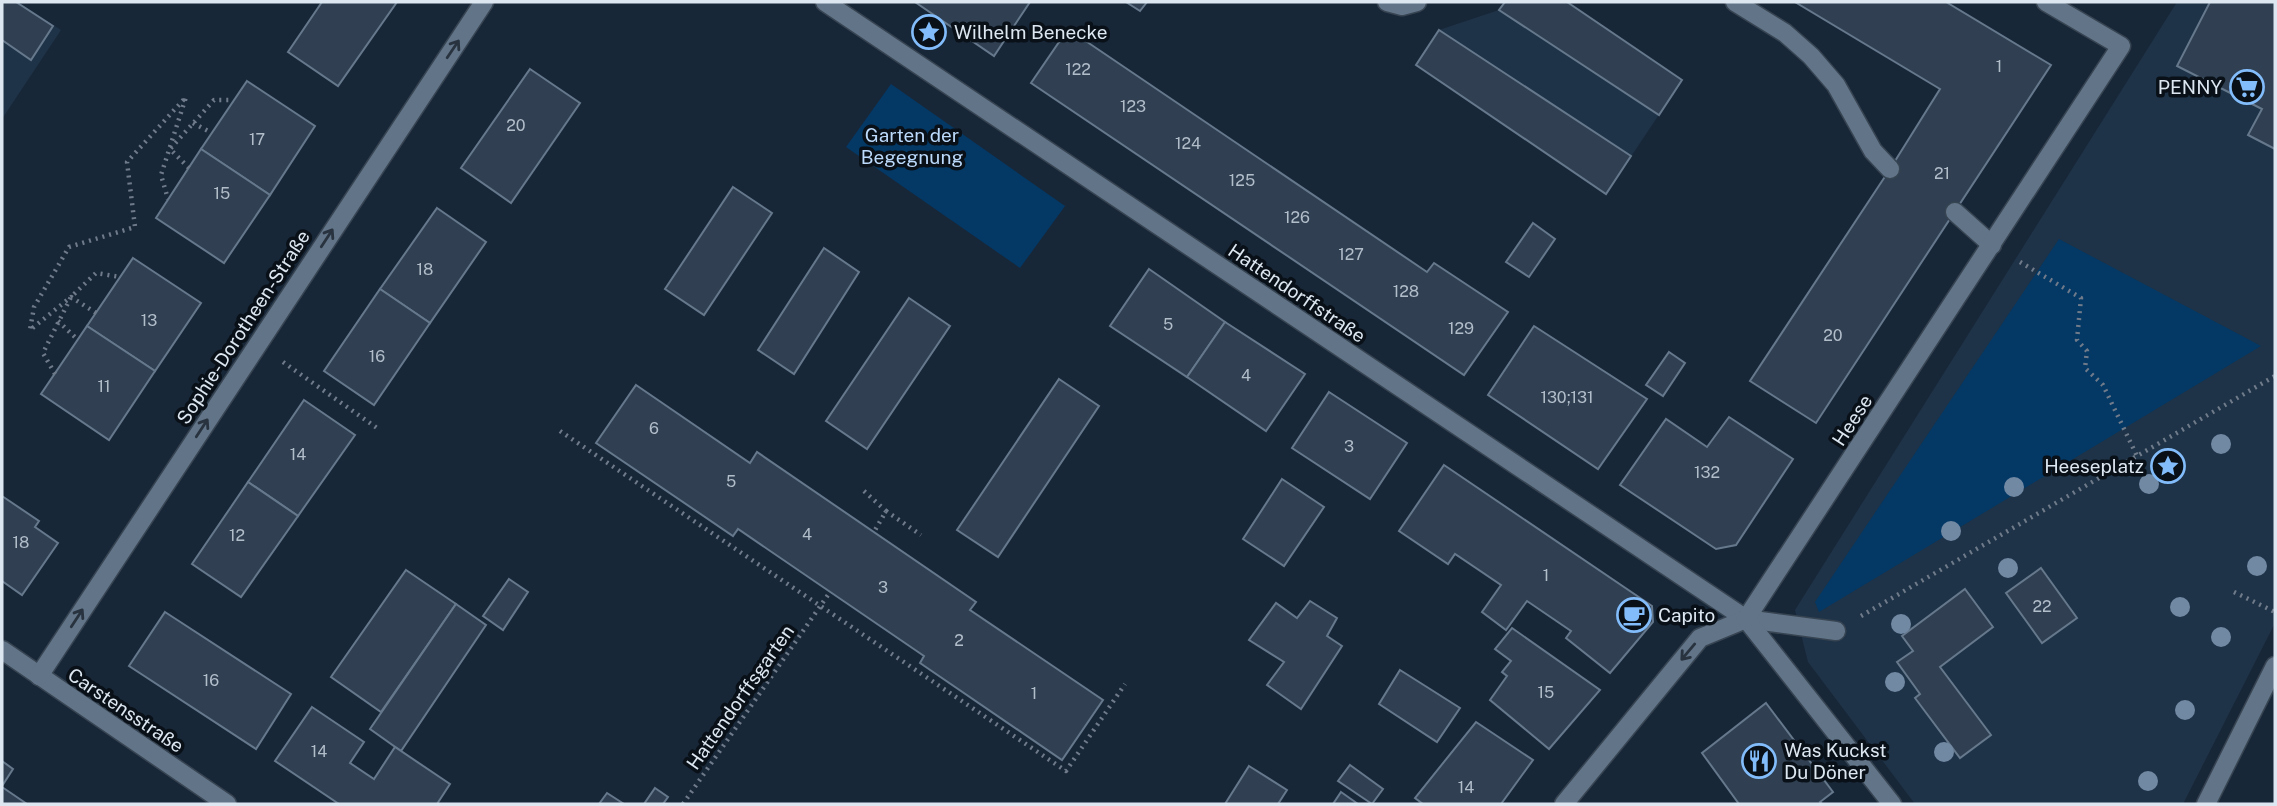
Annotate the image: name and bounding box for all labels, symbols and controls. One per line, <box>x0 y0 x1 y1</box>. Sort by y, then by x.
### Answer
place icon: Wilhelm Benecke <box>910 13 948 51</box>
place label: Wilhelm Benecke <box>954 21 1108 43</box>
one-way arrow <box>445 40 460 59</box>
house number: 1 <box>1996 57 2002 76</box>
house number: 122 <box>1065 60 1091 79</box>
supermarket icon: PENNY <box>2228 68 2266 106</box>
place label: PENNY <box>2158 76 2222 98</box>
house number: 123 <box>1120 97 1146 116</box>
house number: 20 <box>506 116 526 135</box>
park label: Garten der Begegnung <box>861 124 963 168</box>
house number: 17 <box>249 130 265 149</box>
house number: 124 <box>1175 134 1201 153</box>
house number: 21 <box>1934 164 1950 183</box>
house number: 125 <box>1229 171 1255 190</box>
house number: 15 <box>214 184 230 203</box>
house number: 126 <box>1284 208 1310 227</box>
street label: Sophie-Dorotheen-Straße <box>172 226 314 428</box>
one-way arrow <box>319 229 334 248</box>
street label: Hattendorffstraße <box>1224 239 1370 347</box>
house number: 127 <box>1338 245 1364 264</box>
house number: 18 <box>417 260 433 279</box>
house number: 128 <box>1393 282 1419 301</box>
house number: 13 <box>141 311 157 330</box>
house number: 5 <box>1163 315 1173 334</box>
house number: 129 <box>1448 319 1474 338</box>
house number: 20 <box>1823 326 1843 345</box>
house number: 16 <box>369 347 385 366</box>
house number: 4 <box>1241 366 1251 385</box>
house number: 11 <box>97 377 111 396</box>
house number: 130;131 <box>1540 388 1594 407</box>
street label: Heese <box>1827 390 1877 450</box>
one-way arrow <box>195 419 209 439</box>
house number: 6 <box>649 419 659 438</box>
house number: 3 <box>1344 437 1354 456</box>
house number: 14 <box>290 445 306 464</box>
place icon: Heeseplatz <box>2149 447 2187 485</box>
place label: Heeseplatz <box>2044 455 2144 477</box>
house number: 132 <box>1694 463 1720 482</box>
house number: 5 <box>726 472 736 491</box>
house number: 4 <box>802 525 812 544</box>
house number: 12 <box>229 526 245 545</box>
house number: 18 <box>13 533 29 552</box>
house number: 1 <box>1543 566 1549 585</box>
house number: 3 <box>878 578 888 597</box>
cafe icon: Capito <box>1615 596 1653 634</box>
house number: 22 <box>2032 597 2052 616</box>
place label: Capito <box>1658 604 1715 626</box>
one-way arrow <box>70 609 84 629</box>
street label: Hattendorffsgarten <box>682 620 798 774</box>
house number: 2 <box>954 631 964 650</box>
one-way arrow <box>1680 642 1696 660</box>
street label: Carstensstraße <box>64 663 188 757</box>
house number: 16 <box>203 671 219 690</box>
house number: 15 <box>1538 683 1554 702</box>
house number: 1 <box>1031 684 1037 703</box>
place label: Was Kuckst Du Döner <box>1784 739 1887 783</box>
house number: 14 <box>311 742 327 761</box>
restaurant icon: Was Kuckst Du Döner <box>1740 742 1778 780</box>
house number: 14 <box>1458 778 1474 797</box>

